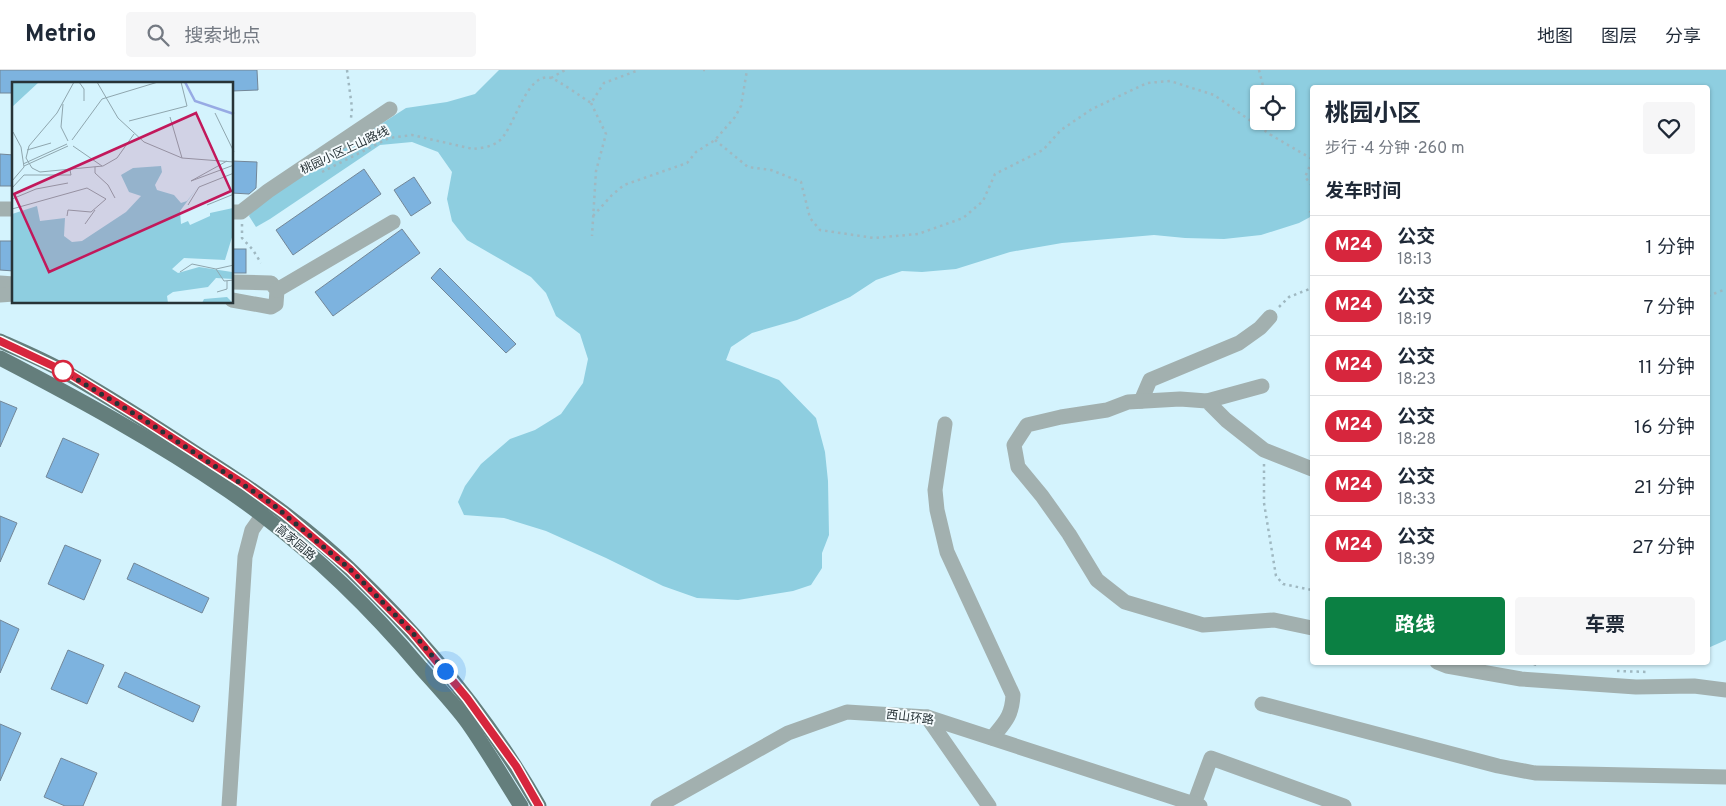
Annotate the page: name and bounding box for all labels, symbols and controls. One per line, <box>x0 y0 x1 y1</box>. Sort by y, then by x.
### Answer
search box <box>126 12 476 57</box>
text: Metrio <box>25 20 96 50</box>
icon: search <box>144 21 172 49</box>
text: 搜索地点 <box>184 25 260 49</box>
text: 地图 <box>1537 26 1573 49</box>
text: 图层 <box>1601 26 1637 49</box>
text: 分享 <box>1665 26 1701 49</box>
inset map <box>12 82 234 304</box>
map controls <box>1250 85 1295 130</box>
button: locate <box>1250 85 1295 130</box>
text: 桃园小区 <box>1325 100 1421 130</box>
button: heart <box>1643 102 1695 154</box>
street label: 桃园小区上山路线 <box>298 123 392 179</box>
text: 步行 · 4 分钟 · 260 m <box>1325 139 1465 159</box>
text: 发车时间 <box>1325 180 1401 204</box>
text: 公交 <box>1397 226 1435 250</box>
text: M24 <box>1335 234 1372 257</box>
text: 1 分钟 <box>1645 236 1695 260</box>
text: 18:13 <box>1397 250 1432 270</box>
text: 公交 <box>1397 286 1435 310</box>
text: M24 <box>1335 294 1372 317</box>
text: 7 分钟 <box>1643 296 1695 320</box>
text: 18:19 <box>1397 310 1432 330</box>
text: 公交 <box>1397 346 1435 370</box>
text: M24 <box>1335 354 1372 377</box>
text: 11 分钟 <box>1638 356 1695 380</box>
unlabelled marker <box>52 360 74 382</box>
text: 18:23 <box>1397 370 1436 390</box>
text: 公交 <box>1397 406 1435 430</box>
text: M24 <box>1335 414 1372 437</box>
text: 16 分钟 <box>1634 416 1695 440</box>
text: 18:28 <box>1397 430 1436 450</box>
text: 公交 <box>1397 466 1435 490</box>
text: M24 <box>1335 474 1372 497</box>
text: 21 分钟 <box>1634 476 1695 500</box>
text: 18:33 <box>1397 490 1436 510</box>
street label: 高家园路 <box>271 521 319 565</box>
text: 公交 <box>1397 526 1435 550</box>
text: M24 <box>1335 534 1372 557</box>
text: 27 分钟 <box>1632 536 1695 560</box>
text: 18:39 <box>1397 550 1435 570</box>
button: 路线 <box>1325 597 1505 655</box>
button: 车票 <box>1515 597 1695 655</box>
your location <box>433 659 458 684</box>
street label: 西山环路 <box>885 707 935 729</box>

